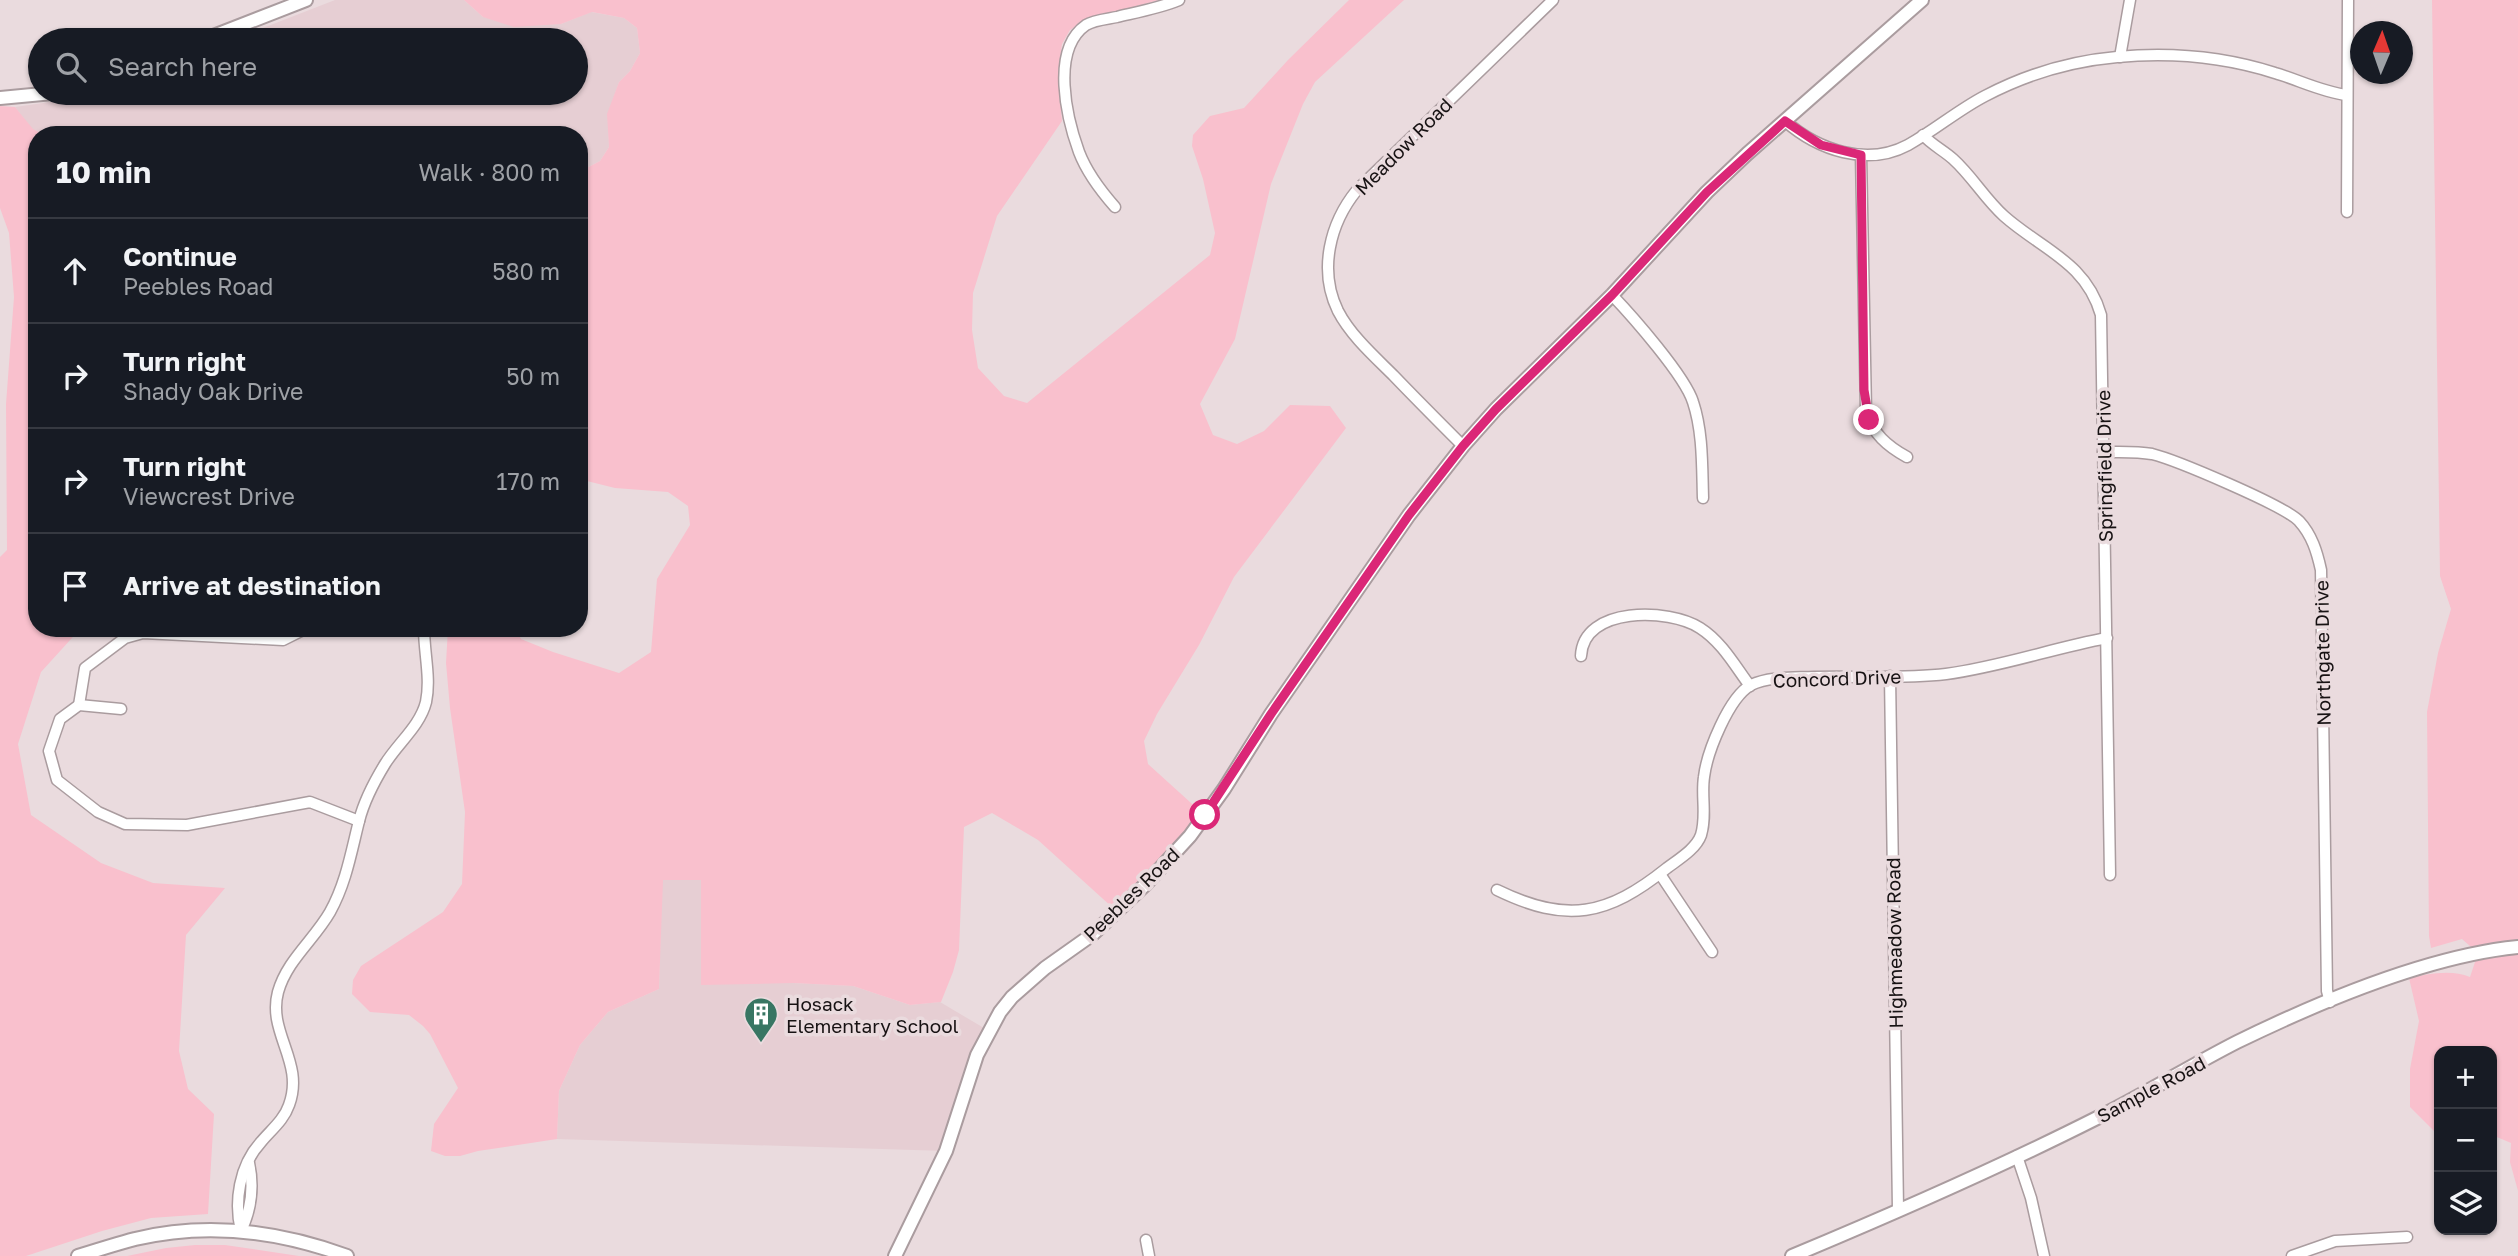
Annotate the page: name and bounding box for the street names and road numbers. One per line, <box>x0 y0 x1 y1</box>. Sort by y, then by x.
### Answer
street label: Meadow Road <box>1350 93 1456 199</box>
street label: Springfield Drive <box>2091 390 2117 542</box>
street label: Northgate Drive <box>2309 580 2335 726</box>
street label: Concord Drive <box>1772 664 1902 692</box>
street label: Peebles Road <box>1078 843 1184 945</box>
street label: Highmeadow Road <box>1881 857 1907 1029</box>
street label: Sample Road <box>2093 1051 2209 1127</box>

